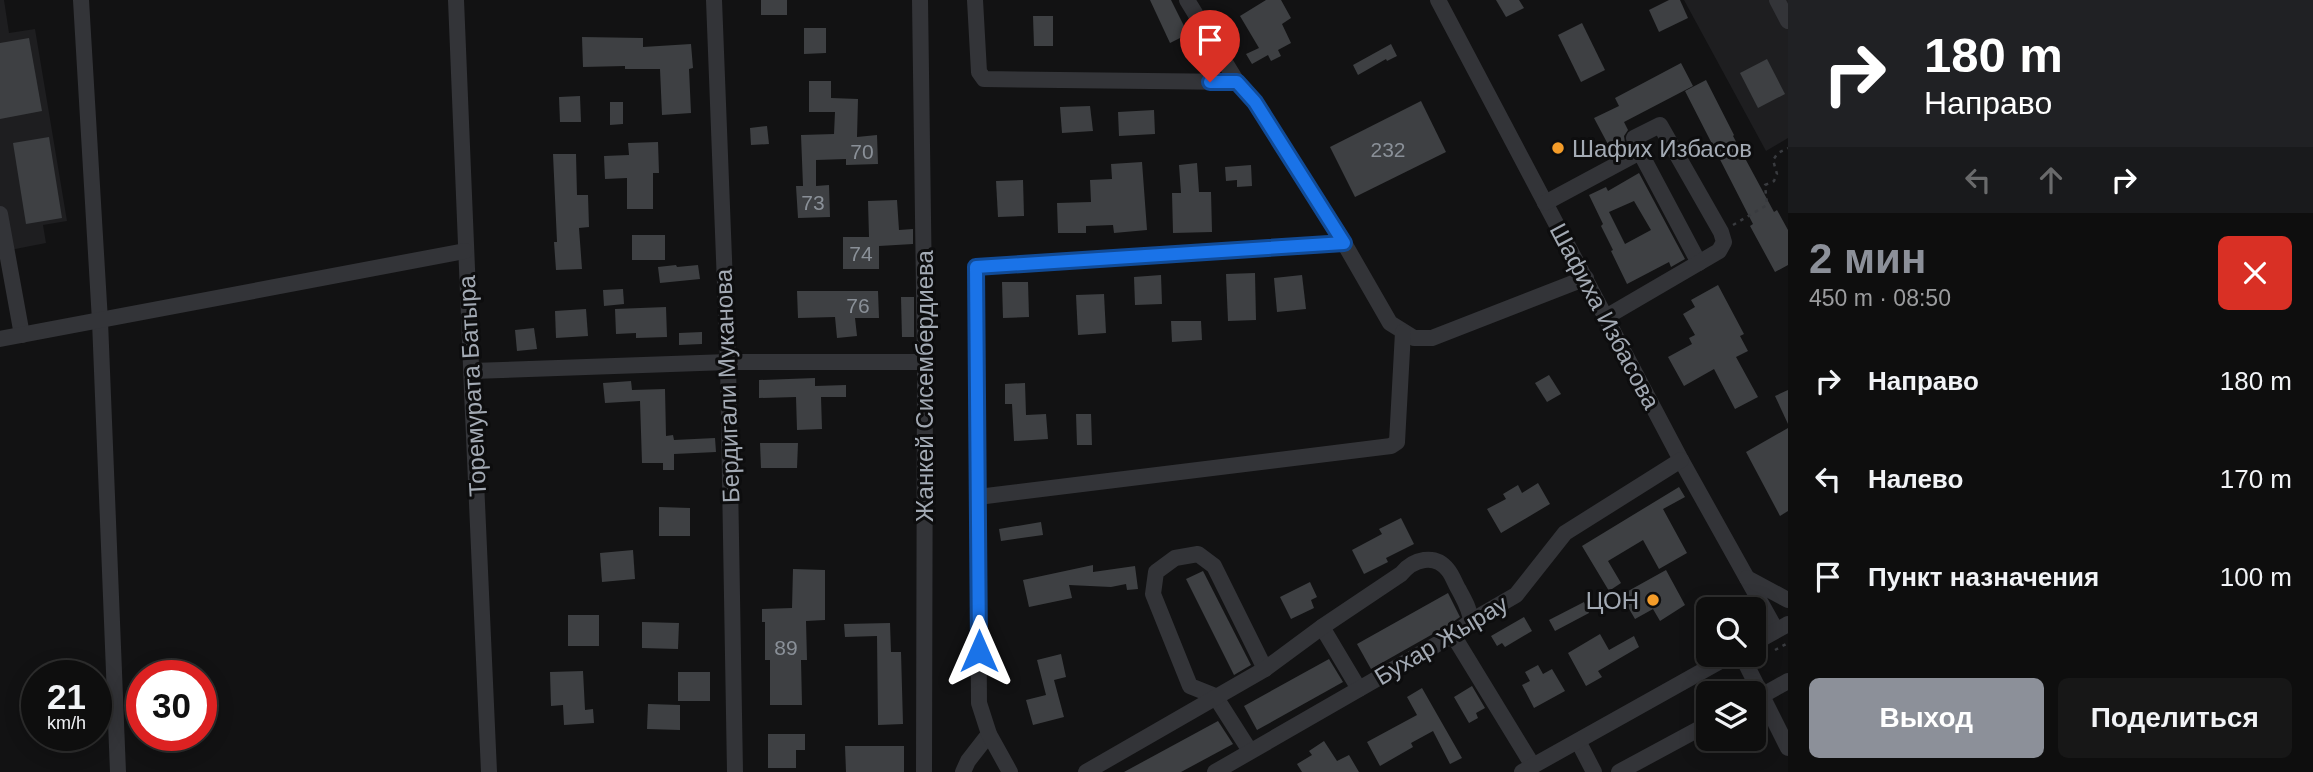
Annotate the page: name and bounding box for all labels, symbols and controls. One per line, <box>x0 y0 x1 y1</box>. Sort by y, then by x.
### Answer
pin <box>1180 10 1240 82</box>
icon: arrive <box>1191 21 1229 59</box>
icon: right <box>1809 28 1900 119</box>
text: 180 m <box>1924 28 2063 82</box>
text: Направо <box>1924 85 2052 121</box>
place label: Шафих Избасов <box>1572 135 1752 162</box>
house number: 232 <box>1370 138 1406 161</box>
house number: 70 <box>850 140 874 163</box>
marker: Шафих Избасов <box>1550 140 1566 156</box>
icon: left <box>1959 161 1997 199</box>
icon: ahead <box>2032 161 2070 199</box>
icon: right <box>2105 161 2143 199</box>
house number: 73 <box>801 191 825 214</box>
street label: Шафиха Избасова <box>1545 219 1666 414</box>
text: 2 мин <box>1809 235 1926 282</box>
button: close <box>2218 236 2292 310</box>
house number: 74 <box>849 242 873 265</box>
street label: Жанкей Сисембердиева <box>911 249 938 522</box>
street label: Бердигали Муканова <box>709 268 745 503</box>
street label: Торемурата Батыра <box>453 274 491 497</box>
text: 450 m · 08:50 <box>1809 285 1951 311</box>
house number: 76 <box>846 294 870 317</box>
icon: right <box>1809 362 1847 400</box>
text: Направо <box>1868 366 1979 396</box>
text: 180 m <box>2220 366 2292 396</box>
icon: left <box>1809 460 1847 498</box>
text: Налево <box>1868 464 1963 494</box>
text: 170 m <box>2220 464 2292 494</box>
icon: arrive <box>1809 558 1847 596</box>
text: Пункт назначения <box>1868 562 2099 592</box>
text: 100 m <box>2220 562 2292 592</box>
place label: ЦОН <box>1586 587 1639 614</box>
street label: Бухар Жырау <box>1370 590 1512 690</box>
marker: ЦОН <box>1645 592 1661 608</box>
map controls <box>1696 597 1766 751</box>
button: search <box>1696 597 1766 667</box>
position arrow <box>942 614 1016 688</box>
house number: 89 <box>774 636 798 659</box>
speed limit sign: 30 <box>126 660 217 751</box>
text: 21 <box>47 677 86 716</box>
button: Выход <box>1809 678 2044 758</box>
button: Поделиться <box>2058 678 2292 758</box>
button: layers <box>1696 681 1766 751</box>
text: km/h <box>47 713 86 733</box>

